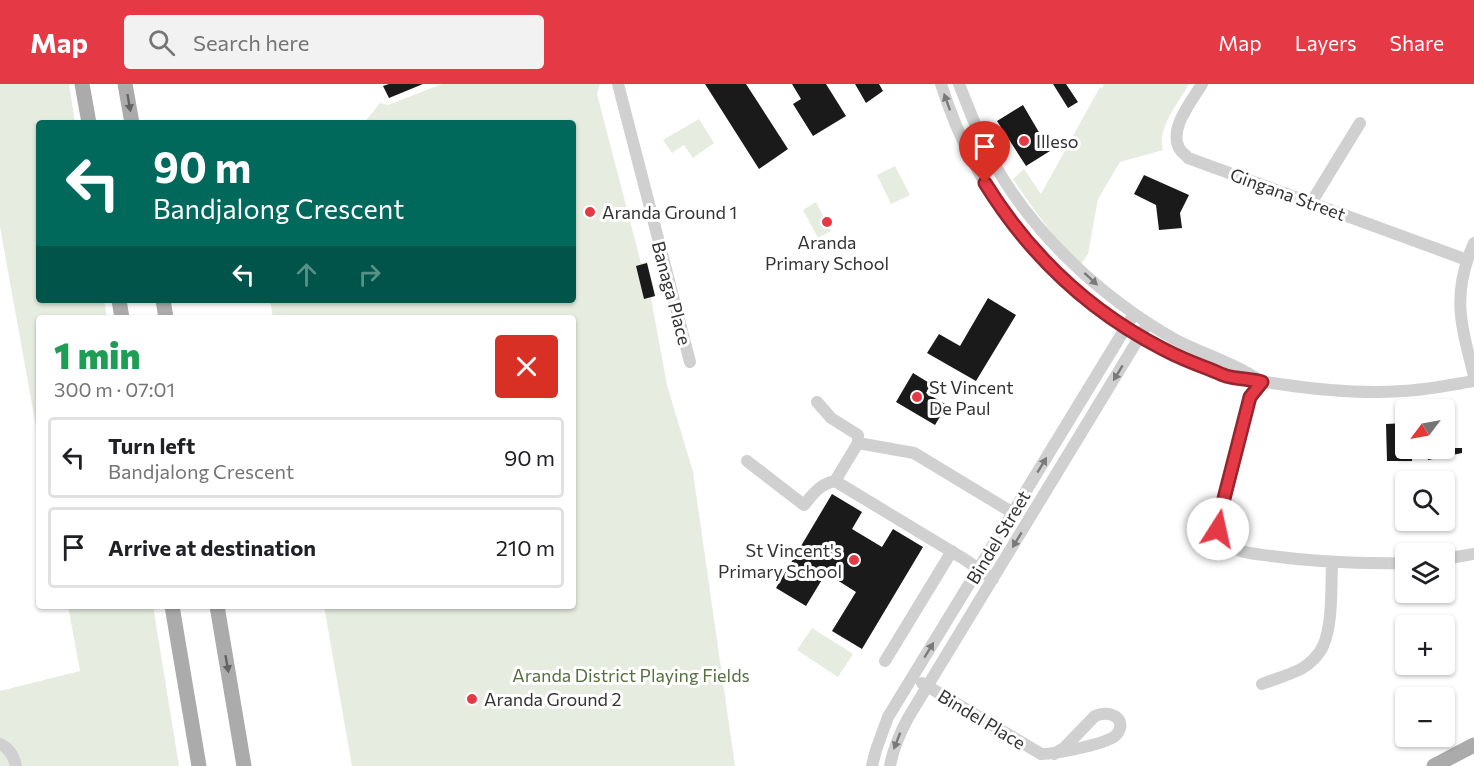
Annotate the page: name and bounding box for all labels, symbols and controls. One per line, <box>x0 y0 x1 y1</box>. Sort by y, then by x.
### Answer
search box <box>124 15 544 69</box>
text: Map <box>30 25 88 59</box>
icon: search <box>145 26 178 59</box>
text: Search here <box>193 29 309 56</box>
text: Map <box>1218 30 1262 55</box>
text: Layers <box>1295 30 1357 55</box>
text: Share <box>1390 30 1444 55</box>
one-way arrow <box>942 93 952 111</box>
one-way arrow <box>125 94 134 113</box>
pin <box>959 121 1010 183</box>
icon: arrive <box>968 130 1001 163</box>
place label: Illeso <box>1036 130 1079 152</box>
marker: Illeso <box>1017 134 1031 148</box>
text: 90 m <box>153 140 252 192</box>
icon: left <box>54 144 132 222</box>
street label: Gingana Street <box>1227 163 1349 225</box>
text: Bandjalong Crescent <box>153 192 404 225</box>
place label: Aranda Ground 1 <box>602 201 737 223</box>
marker: Aranda Ground 1 <box>583 205 597 219</box>
marker: Aranda Primary School <box>820 215 834 229</box>
place label: Aranda Primary School <box>765 231 889 274</box>
street label: Banaga Place <box>648 239 696 347</box>
icon: left <box>227 258 260 291</box>
icon: ahead <box>290 258 323 291</box>
icon: right <box>353 258 386 291</box>
one-way arrow <box>1083 272 1098 286</box>
text: 1 min <box>54 332 140 376</box>
button: close <box>495 335 558 398</box>
one-way arrow <box>1112 365 1123 381</box>
place label: St Vincent De Paul <box>929 376 1014 419</box>
text: 300 m · 07:01 <box>54 377 175 401</box>
marker: St Vincent De Paul <box>910 390 924 404</box>
north arrow <box>1395 399 1455 459</box>
map controls <box>1395 399 1455 747</box>
text: Turn left <box>108 432 195 459</box>
icon: left <box>57 441 90 474</box>
text: 90 m <box>504 444 555 471</box>
one-way arrow <box>1036 457 1047 473</box>
text: Bandjalong Crescent <box>108 459 294 483</box>
button: search <box>1395 471 1455 531</box>
street label: Bindel Street <box>961 486 1035 588</box>
position arrow <box>1186 497 1250 561</box>
icon: arrive <box>57 531 90 564</box>
one-way arrow <box>1011 532 1022 548</box>
text: Arrive at destination <box>108 534 316 561</box>
text: 210 m <box>496 534 555 561</box>
place label: St Vincent's Primary School <box>718 539 842 582</box>
button: layers <box>1395 543 1455 603</box>
marker: St Vincent's Primary School <box>847 553 861 567</box>
button: + <box>1395 615 1455 675</box>
one-way arrow <box>924 642 935 658</box>
one-way arrow <box>222 654 231 673</box>
park label: Aranda District Playing Fields <box>512 664 750 686</box>
street label: Bindel Place <box>934 684 1030 754</box>
button: − <box>1395 687 1455 747</box>
place label: Aranda Ground 2 <box>484 688 621 710</box>
marker: Aranda Ground 2 <box>465 692 479 706</box>
one-way arrow <box>892 733 902 751</box>

